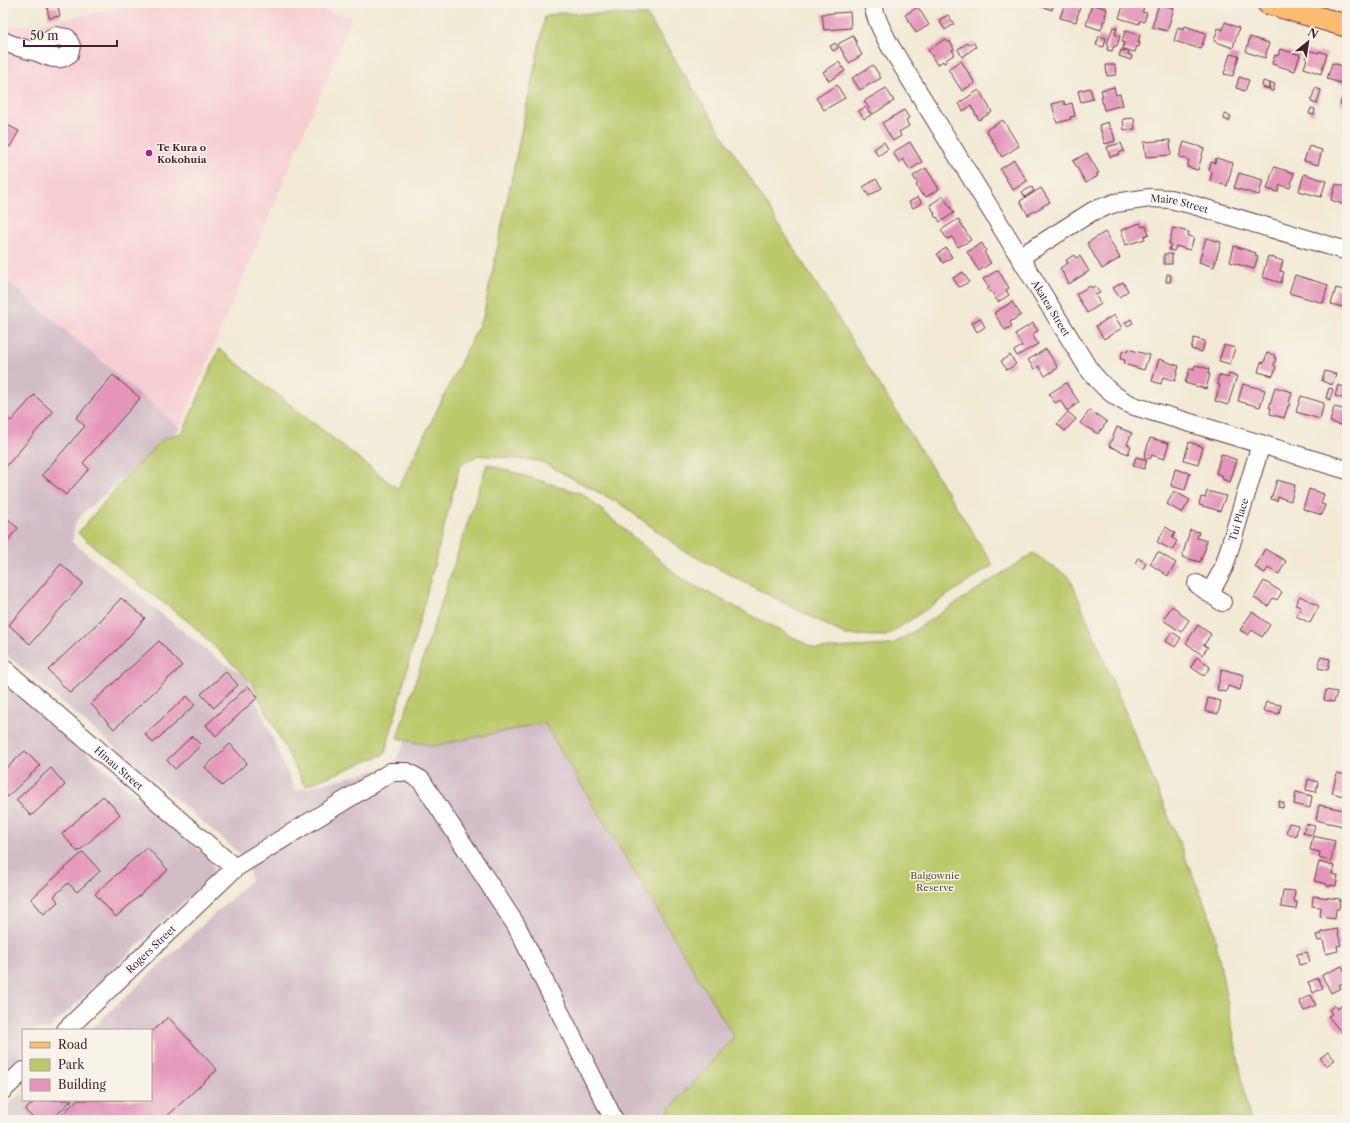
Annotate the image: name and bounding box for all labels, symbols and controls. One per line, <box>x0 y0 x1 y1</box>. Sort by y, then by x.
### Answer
scale bar <box>24 22 117 48</box>
north arrow <box>1288 22 1328 62</box>
text: N <box>1305 25 1321 42</box>
text: 50 m <box>30 28 59 43</box>
place label: Te Kura o Kokohuia <box>157 141 207 166</box>
marker: Te Kura o Kokohuia <box>144 148 154 158</box>
street label: Maire Street <box>1150 192 1210 216</box>
street label: Akatea Street <box>1028 277 1074 339</box>
street label: Tui Place <box>1226 496 1251 543</box>
street label: Hinau Street <box>92 743 146 793</box>
park label: Balgownie Reserve <box>910 869 960 894</box>
street label: Rogers Street <box>123 922 178 976</box>
legend <box>22 1029 152 1101</box>
text: Road <box>58 1037 88 1052</box>
text: Park <box>58 1057 85 1072</box>
text: Building <box>58 1077 106 1092</box>

